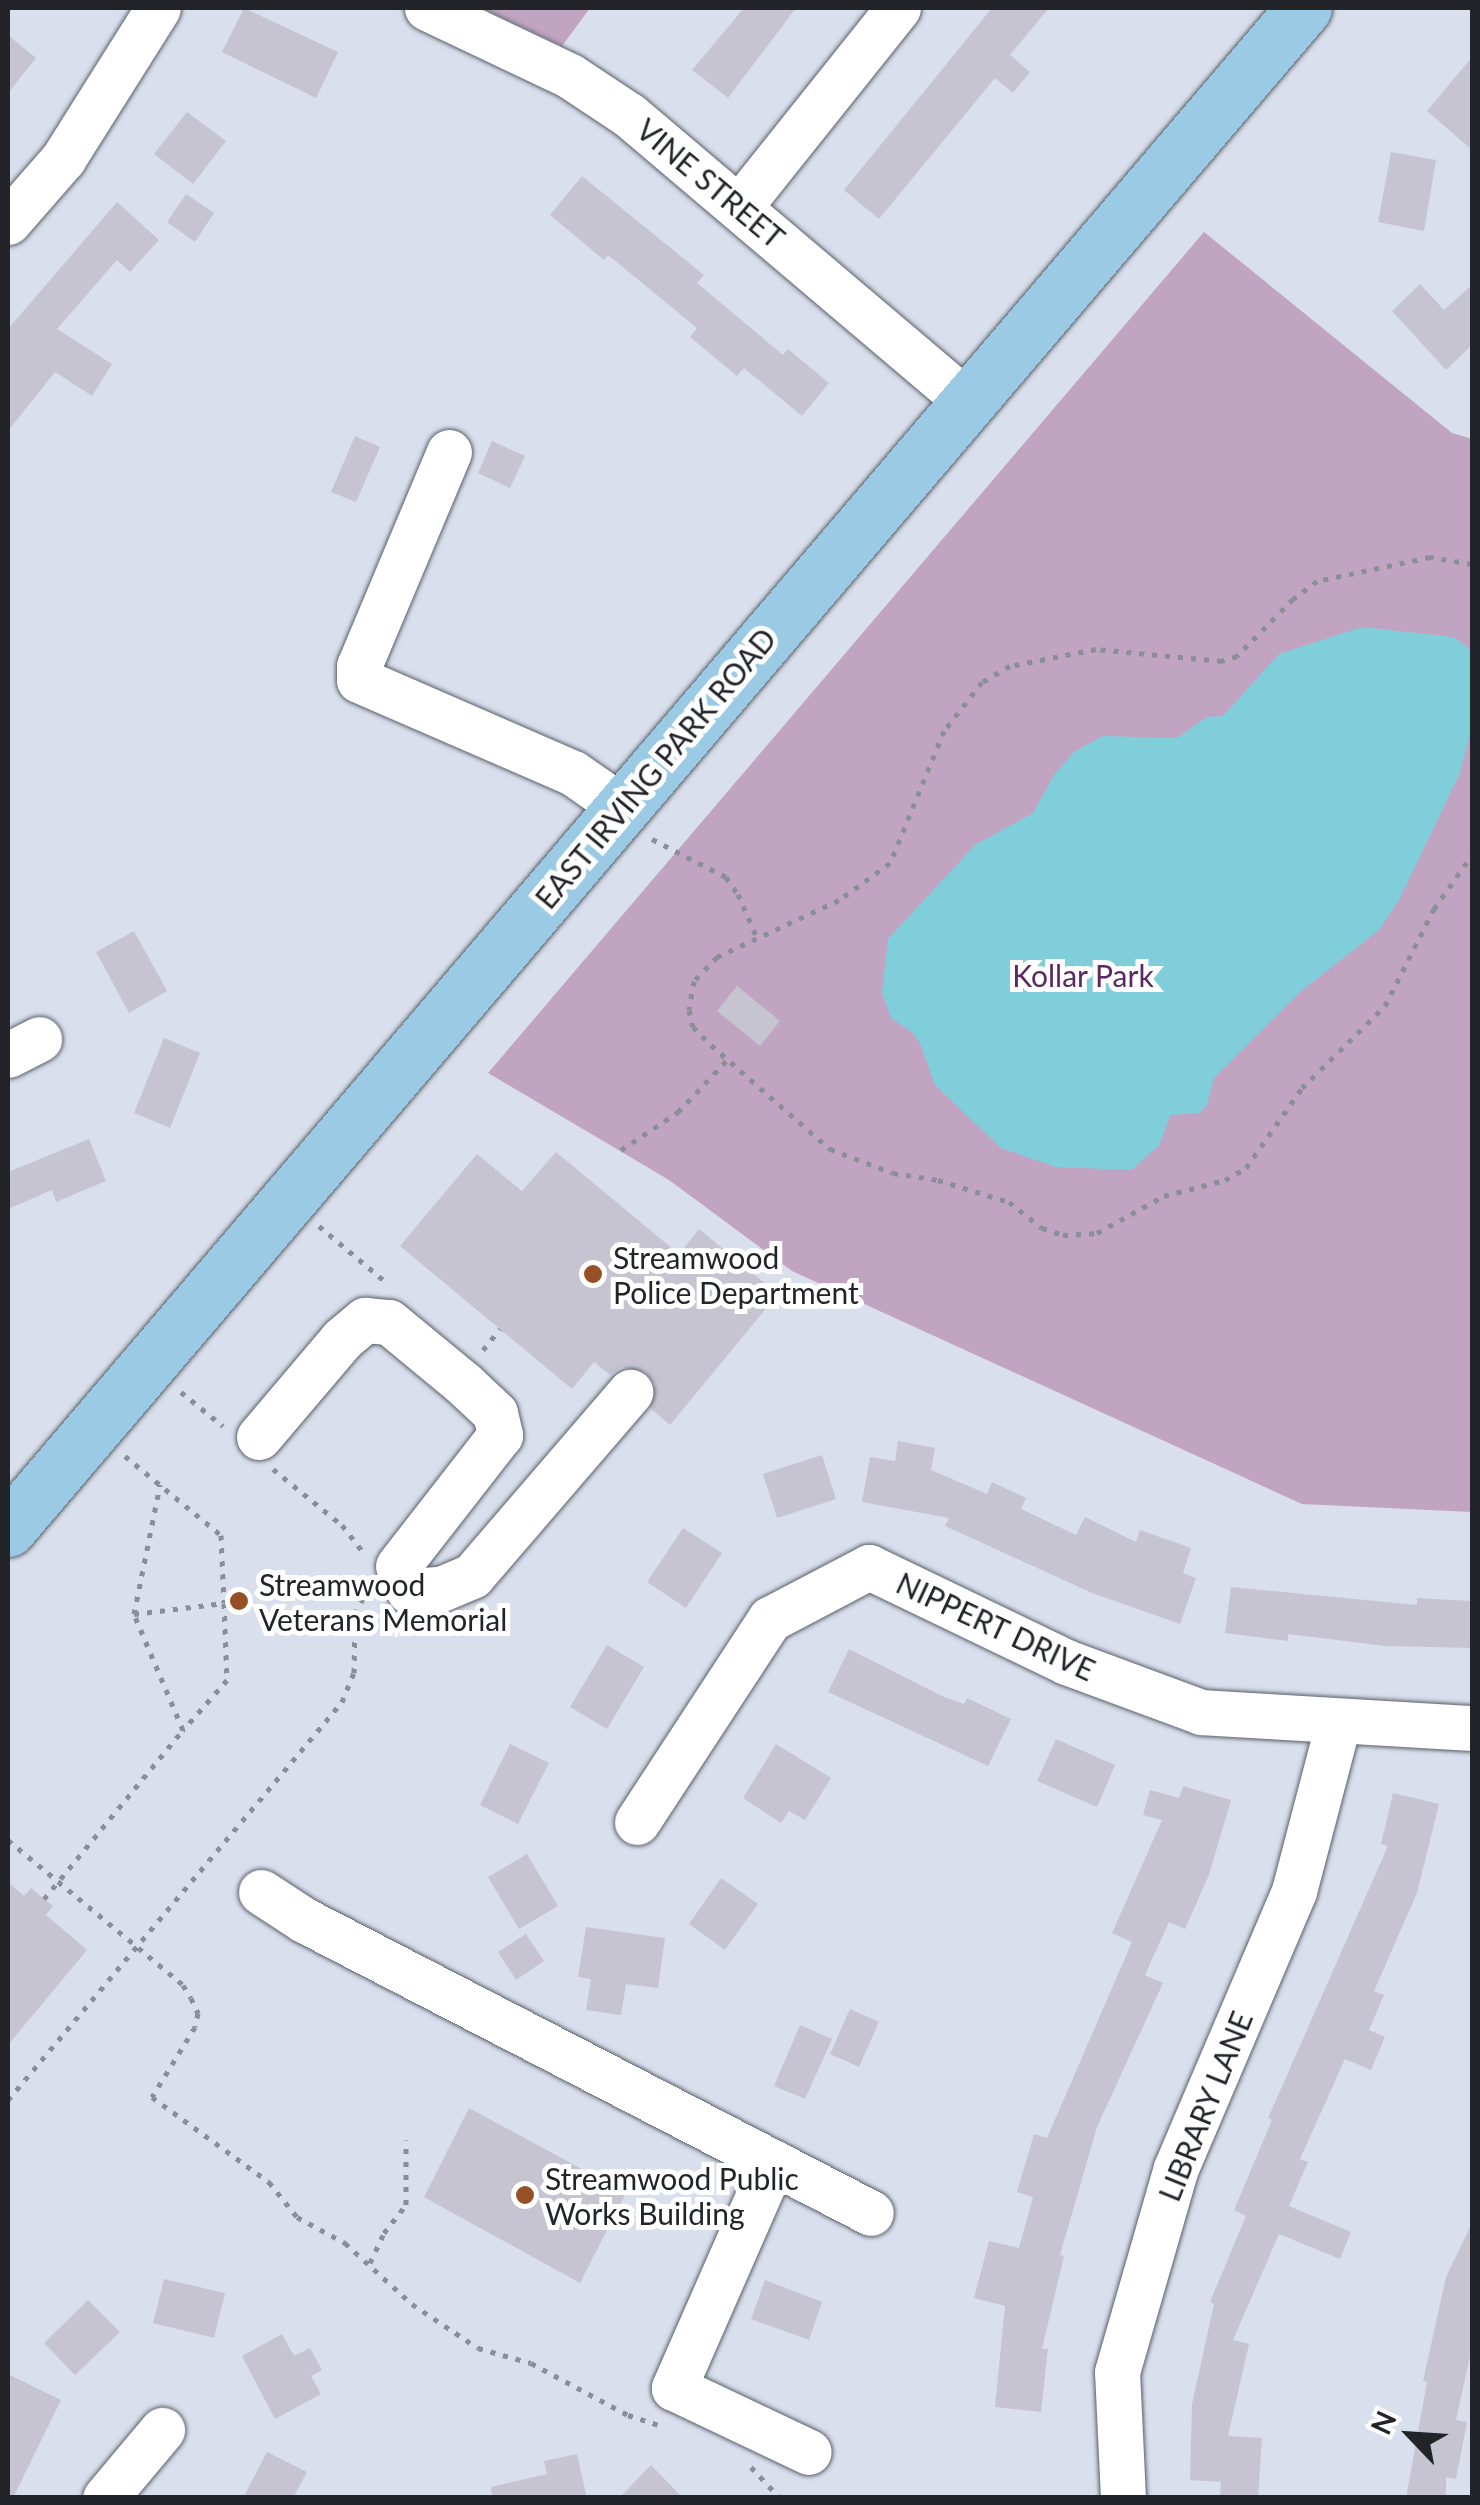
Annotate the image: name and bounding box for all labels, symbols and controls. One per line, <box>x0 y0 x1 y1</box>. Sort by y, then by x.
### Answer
street label: VINE STREET <box>630 111 792 255</box>
street label: EAST IRVING PARK ROAD <box>527 620 783 916</box>
park label: Kollar Park <box>1012 957 1154 993</box>
place label: Streamwood Police Department <box>613 1239 859 1310</box>
marker: Streamwood Police Department <box>582 1263 604 1285</box>
street label: NIPPERT DRIVE <box>891 1564 1101 1688</box>
place label: Streamwood Veterans Memorial <box>259 1566 507 1636</box>
marker: Streamwood Veterans Memorial <box>228 1590 250 1612</box>
street label: LIBRARY LANE <box>1150 2005 1260 2207</box>
place label: Streamwood Public Works Building <box>545 2160 799 2230</box>
marker: Streamwood Public Works Building <box>514 2184 536 2206</box>
north arrow <box>1360 2385 1460 2485</box>
text: N <box>1363 2405 1403 2439</box>

